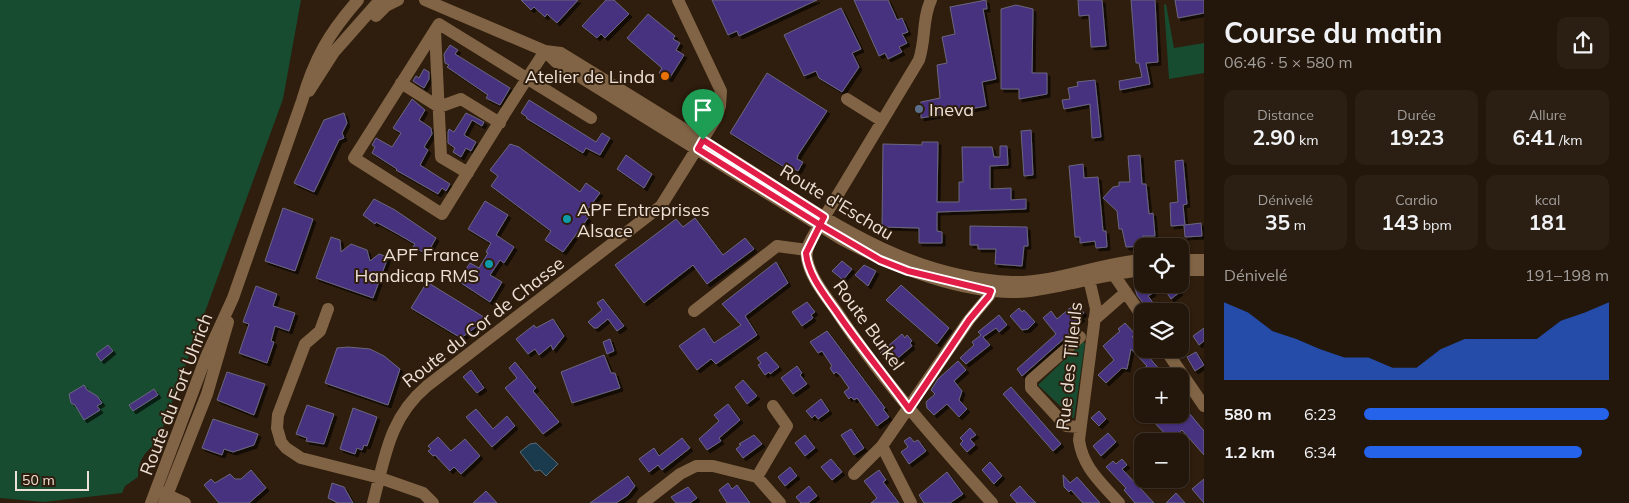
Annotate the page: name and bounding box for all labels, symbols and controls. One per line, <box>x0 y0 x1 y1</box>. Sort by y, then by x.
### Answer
text: Course du matin <box>1224 15 1442 50</box>
button: share <box>1557 17 1609 69</box>
text: 06:46 · 5 × 580 m <box>1224 52 1353 72</box>
place label: Atelier de Linda <box>525 65 655 88</box>
marker: Atelier de Linda <box>659 70 671 82</box>
pin <box>682 89 724 140</box>
icon: arrive <box>689 96 717 124</box>
place label: Ineva <box>929 98 974 121</box>
marker: Ineva <box>913 103 925 115</box>
text: Distance <box>1257 106 1314 124</box>
text: Durée <box>1397 106 1436 124</box>
text: Allure <box>1529 106 1566 124</box>
text: 2.90 <box>1252 124 1295 150</box>
text: 19:23 <box>1389 124 1444 150</box>
text: 6:41 <box>1512 124 1555 150</box>
text: km <box>1295 131 1319 149</box>
text: /km <box>1555 131 1583 149</box>
street label: Route d'Eschau <box>776 159 898 245</box>
text: Dénivelé <box>1258 191 1313 209</box>
text: Cardio <box>1395 191 1438 209</box>
text: kcal <box>1535 191 1560 209</box>
place label: APF Entreprises Alsace <box>577 198 710 242</box>
text: 35 <box>1265 209 1290 235</box>
text: 143 <box>1381 209 1419 235</box>
text: 181 <box>1529 209 1566 235</box>
marker: APF Entreprises Alsace <box>561 213 573 225</box>
text: m <box>1290 216 1306 234</box>
text: bpm <box>1419 216 1452 234</box>
map controls <box>1134 238 1189 488</box>
button: locate <box>1134 238 1189 293</box>
place label: APF France Handicap RMS <box>355 243 479 287</box>
street label: Route du Cor de Chasse <box>397 252 569 392</box>
marker: APF France Handicap RMS <box>483 258 495 270</box>
text: Dénivelé <box>1224 265 1287 285</box>
text: 191–198 m <box>1525 265 1609 285</box>
street label: Route Burkel <box>829 275 909 375</box>
street label: Rue des Tilleuls <box>1051 301 1087 431</box>
button: layers <box>1134 303 1189 358</box>
street label: Route du Fort Uhrich <box>135 310 217 478</box>
button: + <box>1134 368 1189 423</box>
text: 580 m <box>1224 404 1272 424</box>
text: 6:23 <box>1304 404 1336 424</box>
button: − <box>1134 433 1189 488</box>
text: 1.2 km <box>1224 442 1275 462</box>
text: 6:34 <box>1304 442 1336 462</box>
scale bar <box>15 468 89 491</box>
text: 50 m <box>22 471 55 489</box>

